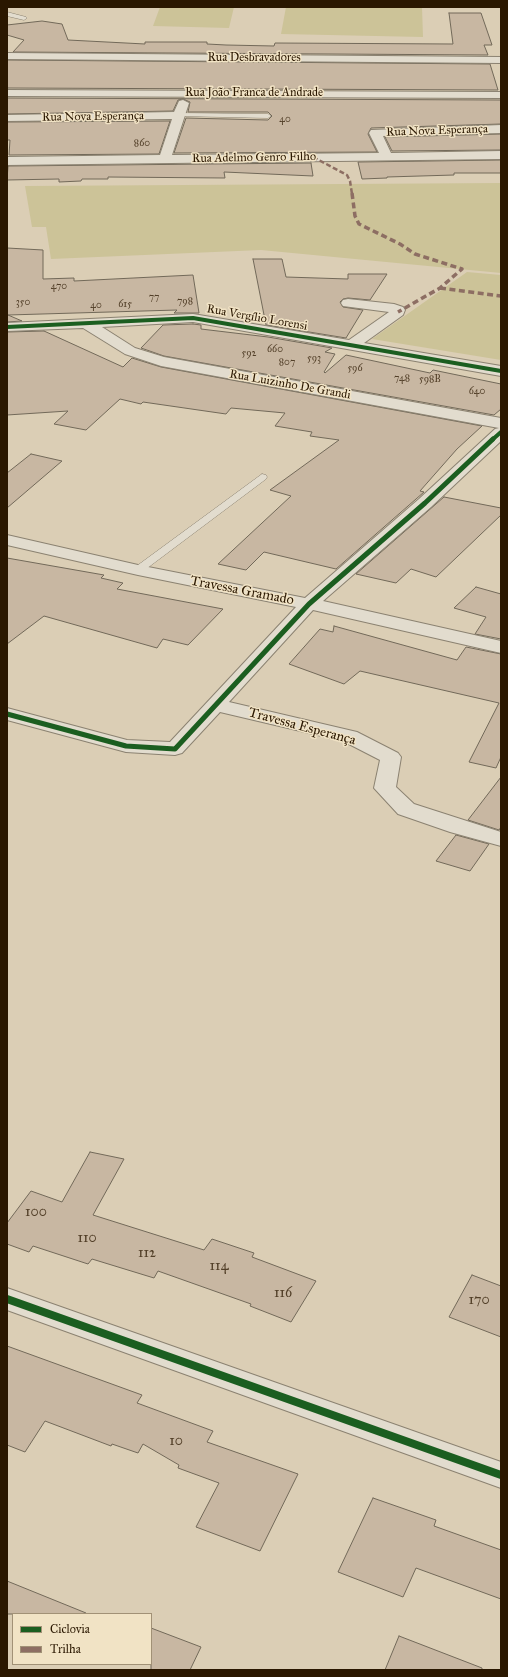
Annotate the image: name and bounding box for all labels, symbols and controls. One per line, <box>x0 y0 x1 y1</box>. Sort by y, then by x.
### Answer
street label: Rua Desbravadores <box>207 51 301 65</box>
street label: Rua João Franca de Andrade <box>185 86 323 100</box>
street label: Rua Nova Esperança <box>42 109 144 125</box>
house number: 40 <box>279 114 291 126</box>
street label: Rua Nova Esperança <box>386 122 488 140</box>
house number: 860 <box>134 138 150 150</box>
street label: Rua Adelmo Genro Filho <box>192 150 316 166</box>
house number: 470 <box>51 281 67 293</box>
house number: 77 <box>149 292 159 304</box>
house number: 798 <box>177 296 193 308</box>
house number: 350 <box>16 297 30 309</box>
house number: 615 <box>118 299 132 311</box>
house number: 40 <box>90 300 102 312</box>
street label: Rua Vergílio Lorensi <box>206 302 308 334</box>
house number: 660 <box>267 344 283 356</box>
house number: 592 <box>242 348 256 360</box>
house number: 593 <box>307 353 321 365</box>
house number: 807 <box>279 357 295 369</box>
house number: 596 <box>347 363 363 375</box>
street label: Rua Luizinho De Grandi <box>228 367 352 403</box>
house number: 748 <box>394 373 410 385</box>
house number: 598B <box>419 374 441 386</box>
house number: 640 <box>469 386 485 398</box>
street label: Travessa Gramado <box>189 573 295 609</box>
street label: Travessa Esperança <box>247 705 357 749</box>
house number: 100 <box>25 1205 47 1221</box>
house number: 110 <box>77 1231 97 1247</box>
house number: 112 <box>138 1246 156 1262</box>
house number: 114 <box>210 1259 228 1275</box>
house number: 116 <box>274 1286 292 1302</box>
house number: 170 <box>468 1293 490 1309</box>
house number: 10 <box>169 1434 183 1450</box>
legend <box>12 1613 152 1665</box>
text: Ciclovia <box>50 1622 90 1636</box>
text: Trilha <box>50 1642 81 1656</box>

